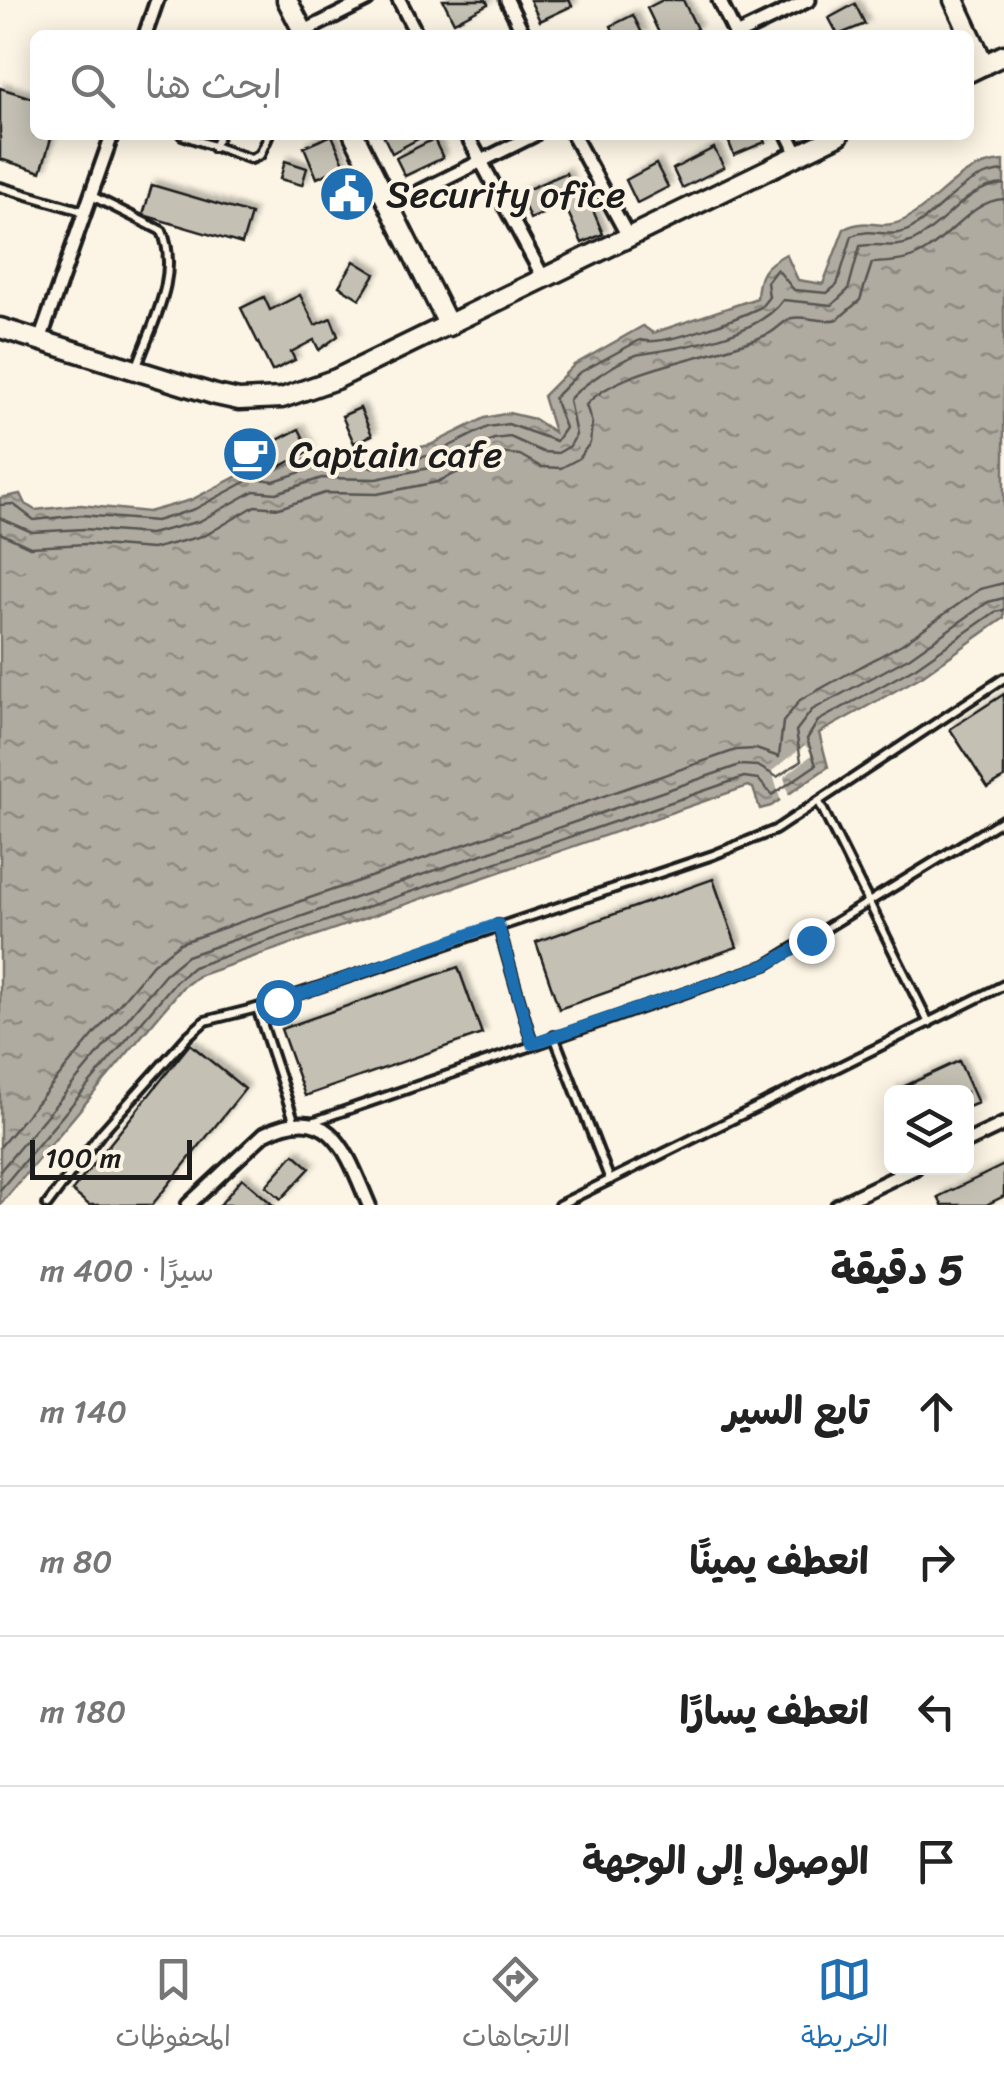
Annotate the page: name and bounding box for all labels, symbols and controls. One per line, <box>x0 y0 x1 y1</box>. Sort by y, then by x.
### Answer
search box <box>30 30 974 140</box>
text: ابحث هنا <box>145 52 282 119</box>
icon: search <box>65 58 120 113</box>
place label: Security ofice <box>386 161 626 228</box>
public building icon: Security ofice <box>317 164 377 224</box>
place label: Captain cafe <box>289 421 503 488</box>
cafe icon: Captain cafe <box>220 424 280 484</box>
route end <box>789 918 835 964</box>
route start <box>256 980 302 1026</box>
map controls <box>884 1085 974 1175</box>
button: layers <box>884 1085 974 1175</box>
text: 100 m <box>45 1133 121 1182</box>
scale bar <box>30 1135 192 1180</box>
text: 5 دقيقة <box>831 1233 964 1307</box>
text: سيرًا · 400 m <box>40 1242 214 1299</box>
text: تابع السير <box>724 1378 869 1445</box>
text: 140 m <box>40 1383 127 1440</box>
icon: ahead <box>909 1384 964 1439</box>
text: انعطف يمينًا <box>689 1528 869 1595</box>
text: 80 m <box>40 1533 112 1590</box>
icon: right <box>909 1534 964 1589</box>
text: انعطف يسارًا <box>680 1678 869 1745</box>
text: 180 m <box>40 1683 126 1740</box>
icon: left <box>909 1684 964 1739</box>
text: الوصول إلى الوجهة <box>582 1828 869 1895</box>
icon: arrive <box>909 1834 964 1889</box>
tab: المحفوظات <box>116 1952 231 2061</box>
tab: الاتجاهات <box>462 1952 570 2061</box>
tab: الخريطة <box>801 1952 888 2061</box>

